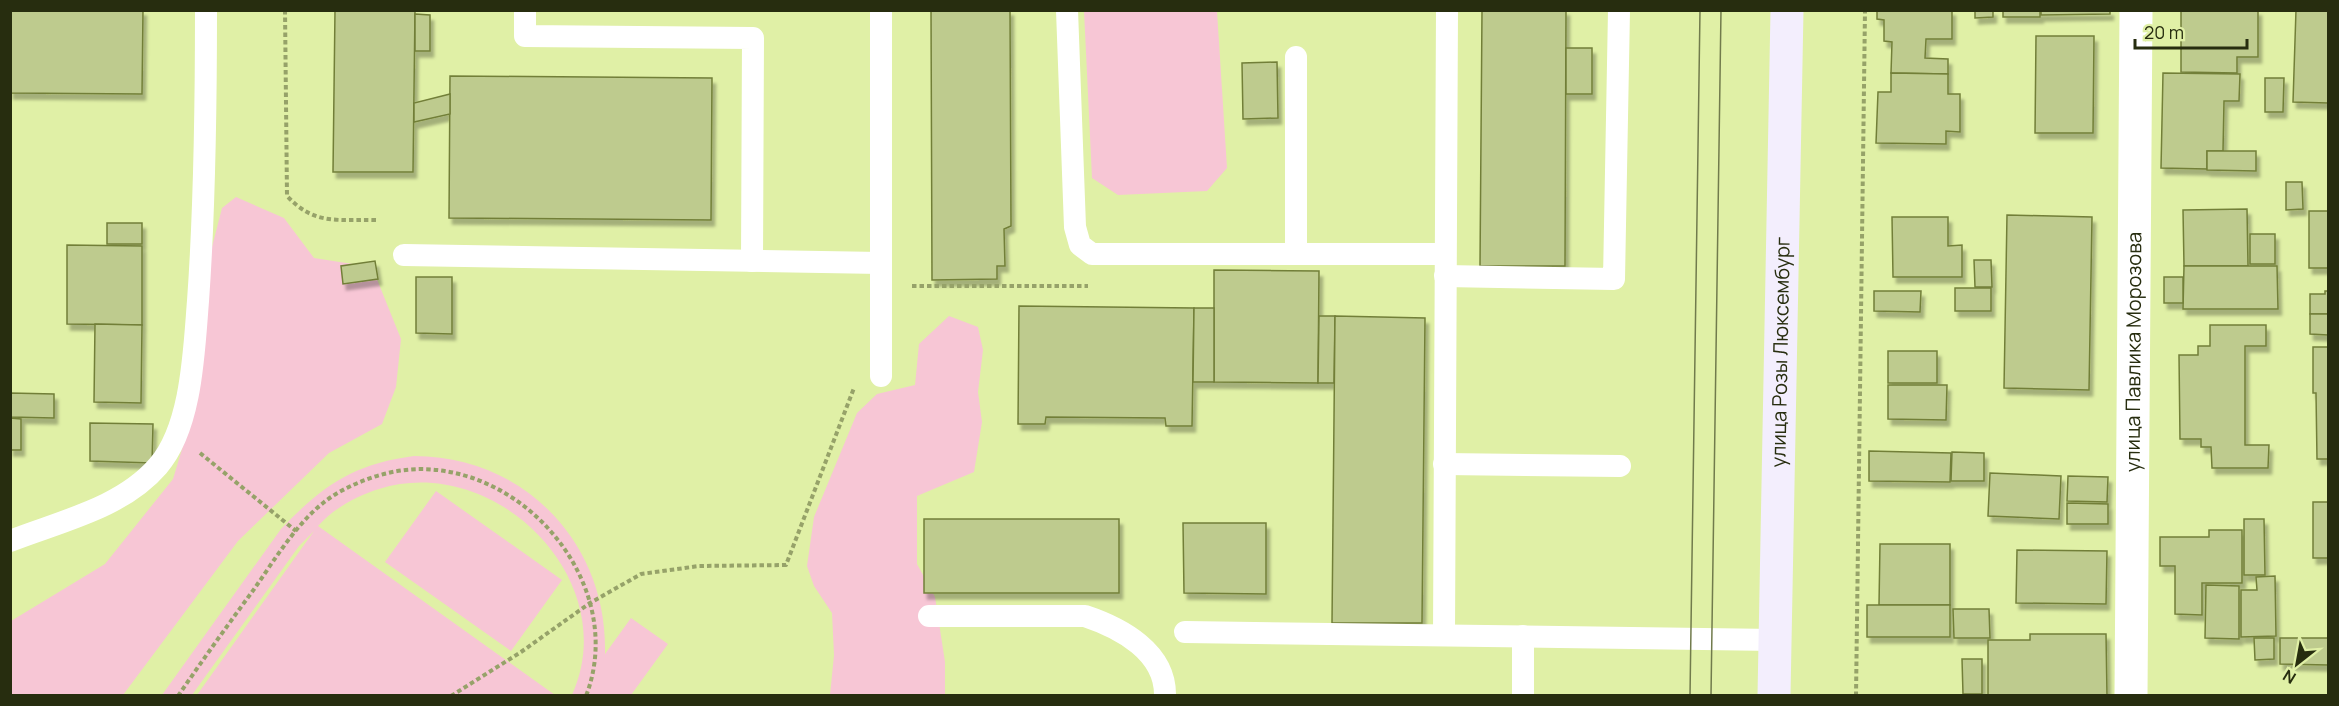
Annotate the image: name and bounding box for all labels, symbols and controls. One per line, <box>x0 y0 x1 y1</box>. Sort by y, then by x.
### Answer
scale bar <box>2135 12 2248 50</box>
text: 20 m <box>2144 20 2184 44</box>
street label: улица Павлика Морозова <box>2119 232 2147 472</box>
street label: улица Розы Люксембург <box>1764 236 1796 468</box>
north arrow <box>2267 634 2327 694</box>
text: N <box>2279 664 2300 689</box>

